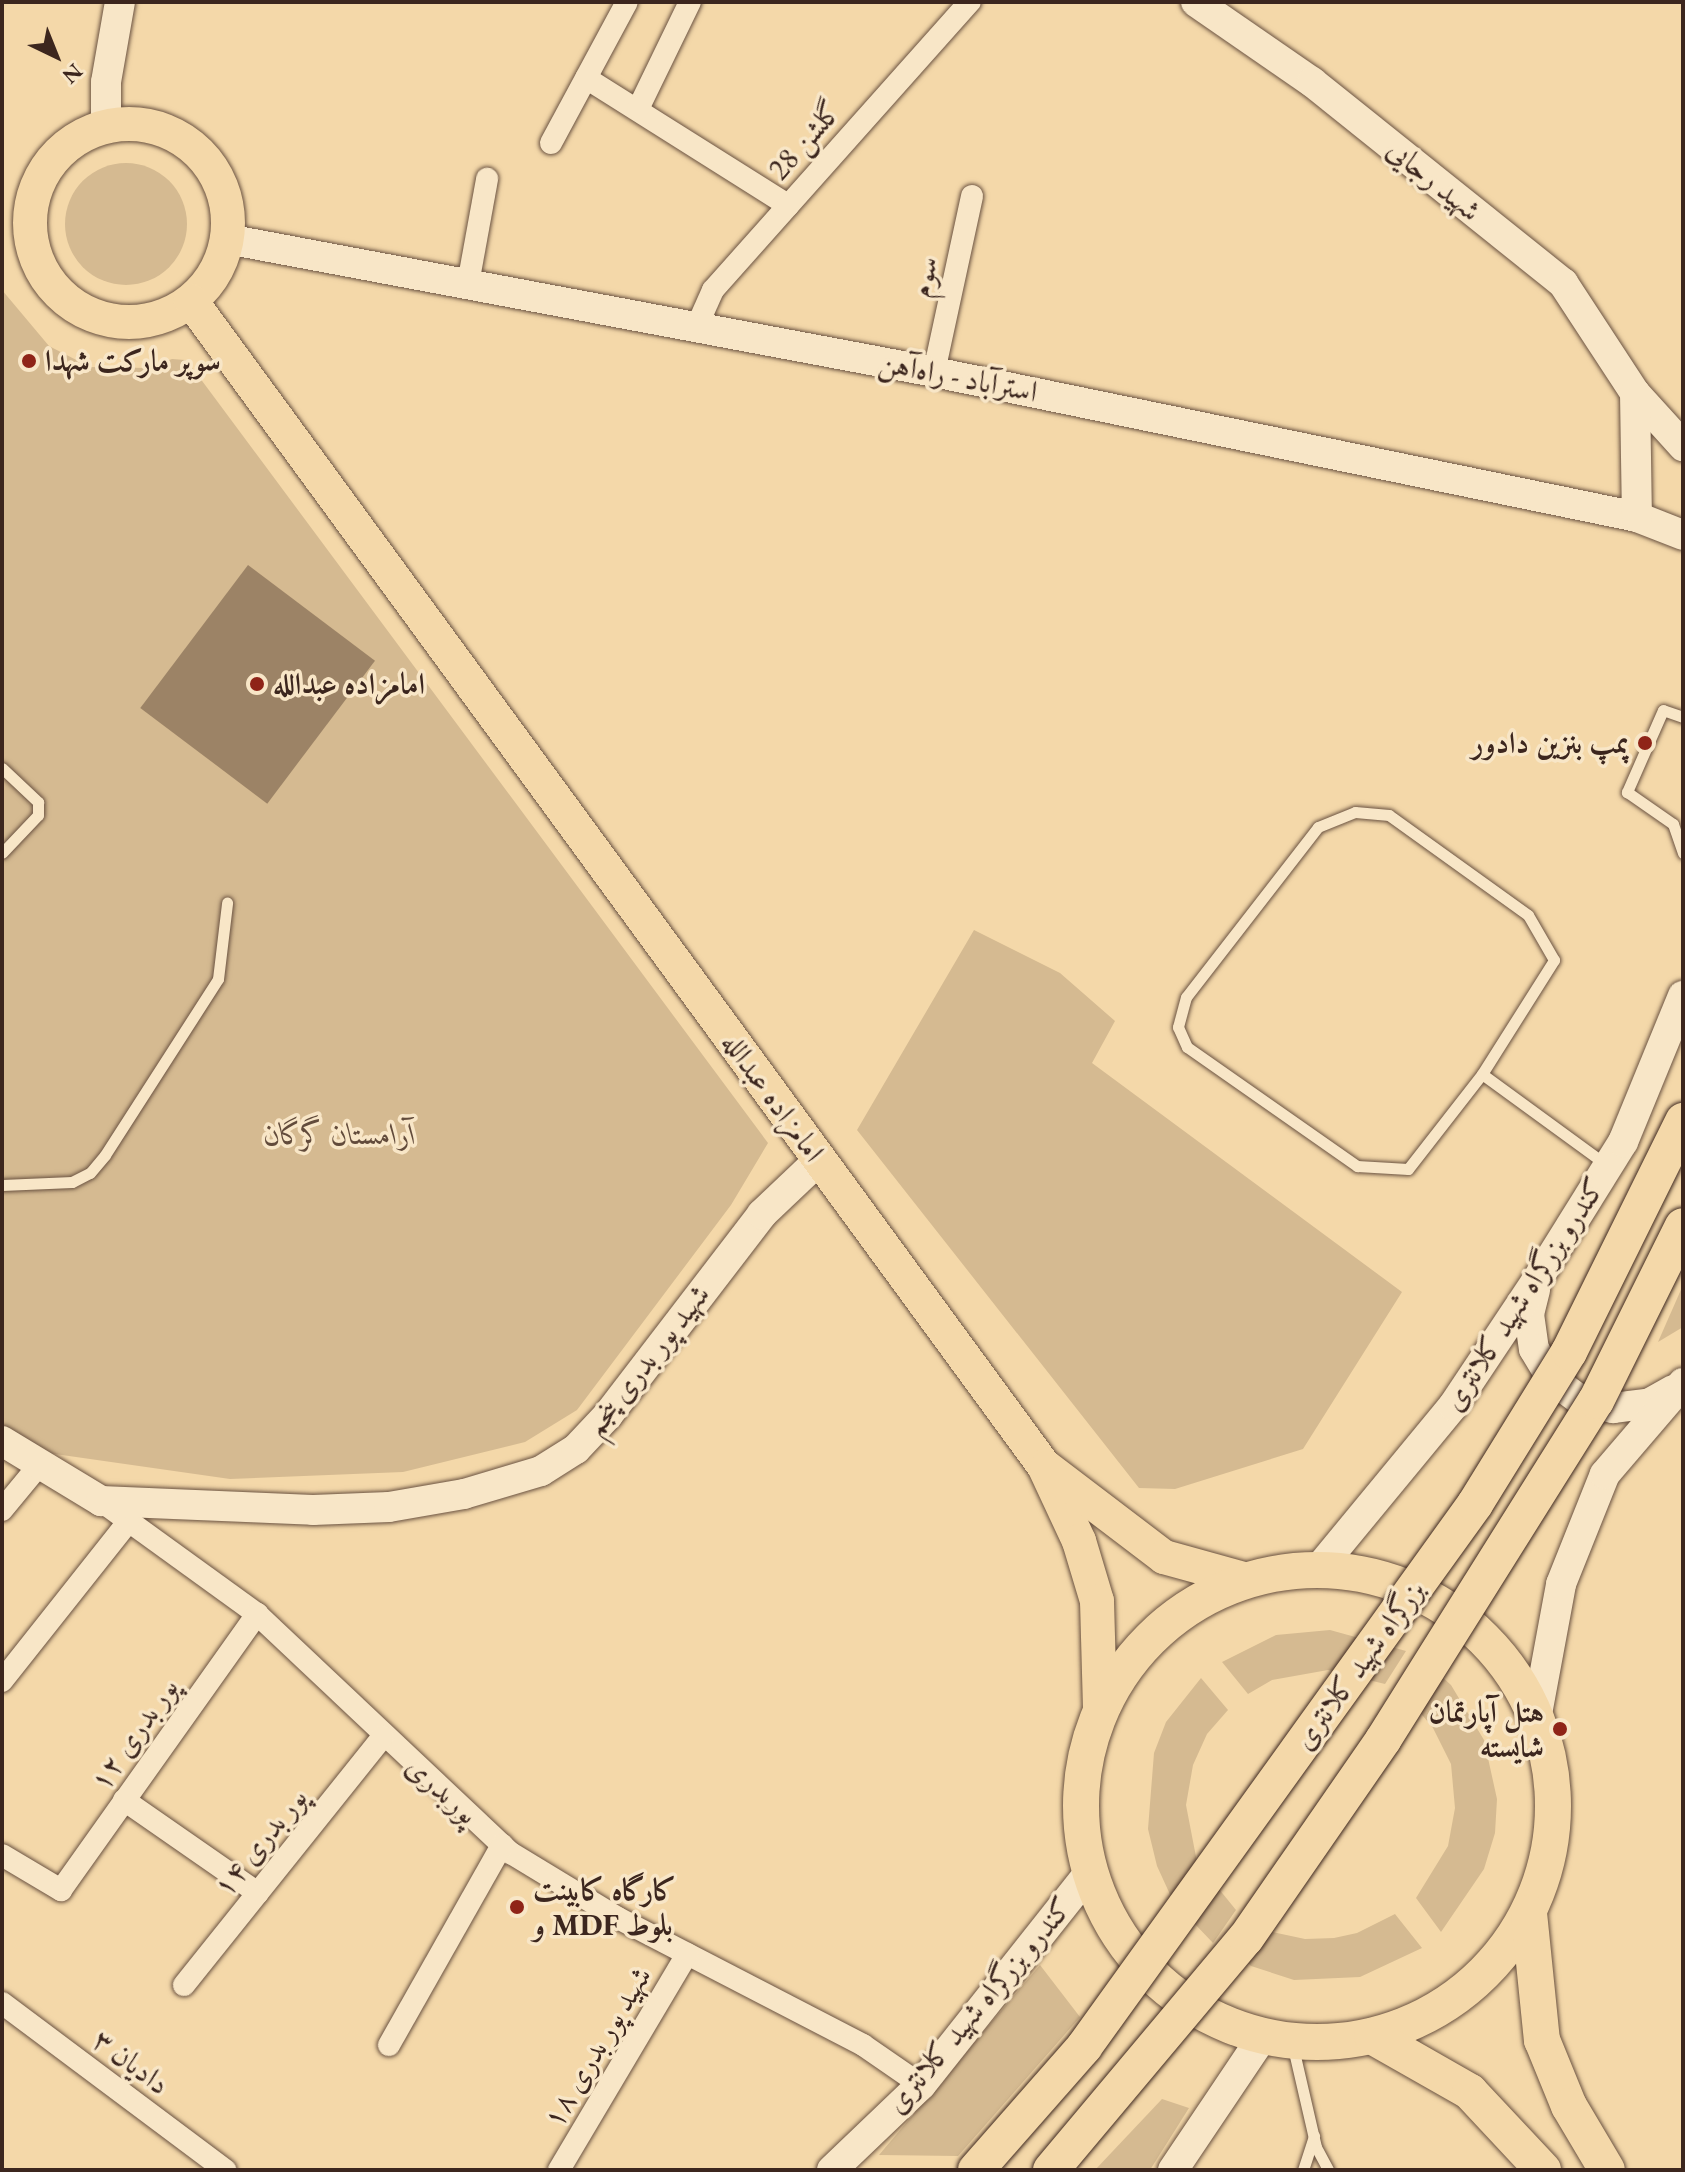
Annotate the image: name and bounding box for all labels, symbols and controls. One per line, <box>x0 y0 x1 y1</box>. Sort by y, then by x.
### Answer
north arrow <box>16 16 96 96</box>
text: N <box>56 57 89 91</box>
street label: گلشن 28 <box>761 93 849 187</box>
street label: شهید رجایی <box>1380 131 1488 229</box>
street label: سوم <box>902 253 946 301</box>
place label: سوپر مارکت شهدا <box>45 343 221 379</box>
street label: استرآباد - راه‌آهن <box>876 344 1040 410</box>
marker: سوپر مارکت شهدا <box>20 352 38 370</box>
place label: امامزاده عبدالله <box>273 666 425 702</box>
marker: امامزاده عبدالله <box>248 675 266 693</box>
place label: پمپ بنزین دادور <box>1472 725 1629 761</box>
marker: پمپ بنزین دادور <box>1636 734 1654 752</box>
street label: امامزاده عبدالله <box>714 1025 832 1169</box>
park label: آرامستان گرگان <box>264 1116 416 1152</box>
street label: کندرو بزرگراه شهید کلانتری <box>1435 1170 1613 1418</box>
street label: شهید پور بدری پنجم <box>577 1277 717 1443</box>
street label: بزرگراه شهید کلانتری <box>1286 1573 1432 1757</box>
street label: پور بدری ۱۲ <box>82 1671 186 1797</box>
place label: هتل آپارتمان شایسته <box>1428 1694 1544 1764</box>
marker: هتل آپارتمان شایسته <box>1551 1720 1569 1738</box>
street label: پوربدری <box>398 1748 486 1832</box>
street label: پور بدری ۱۴ <box>205 1780 315 1904</box>
place label: کارگاه کابینت و MDF بلوط <box>533 1872 677 1942</box>
street label: کندرو بزرگراه شهید کلانتری <box>878 1889 1080 2121</box>
marker: کارگاه کابینت و MDF بلوط <box>508 1898 526 1916</box>
street label: شهید پور بدری ۱۸ <box>535 1960 659 2134</box>
street label: دادیان ۳ <box>86 2022 176 2102</box>

